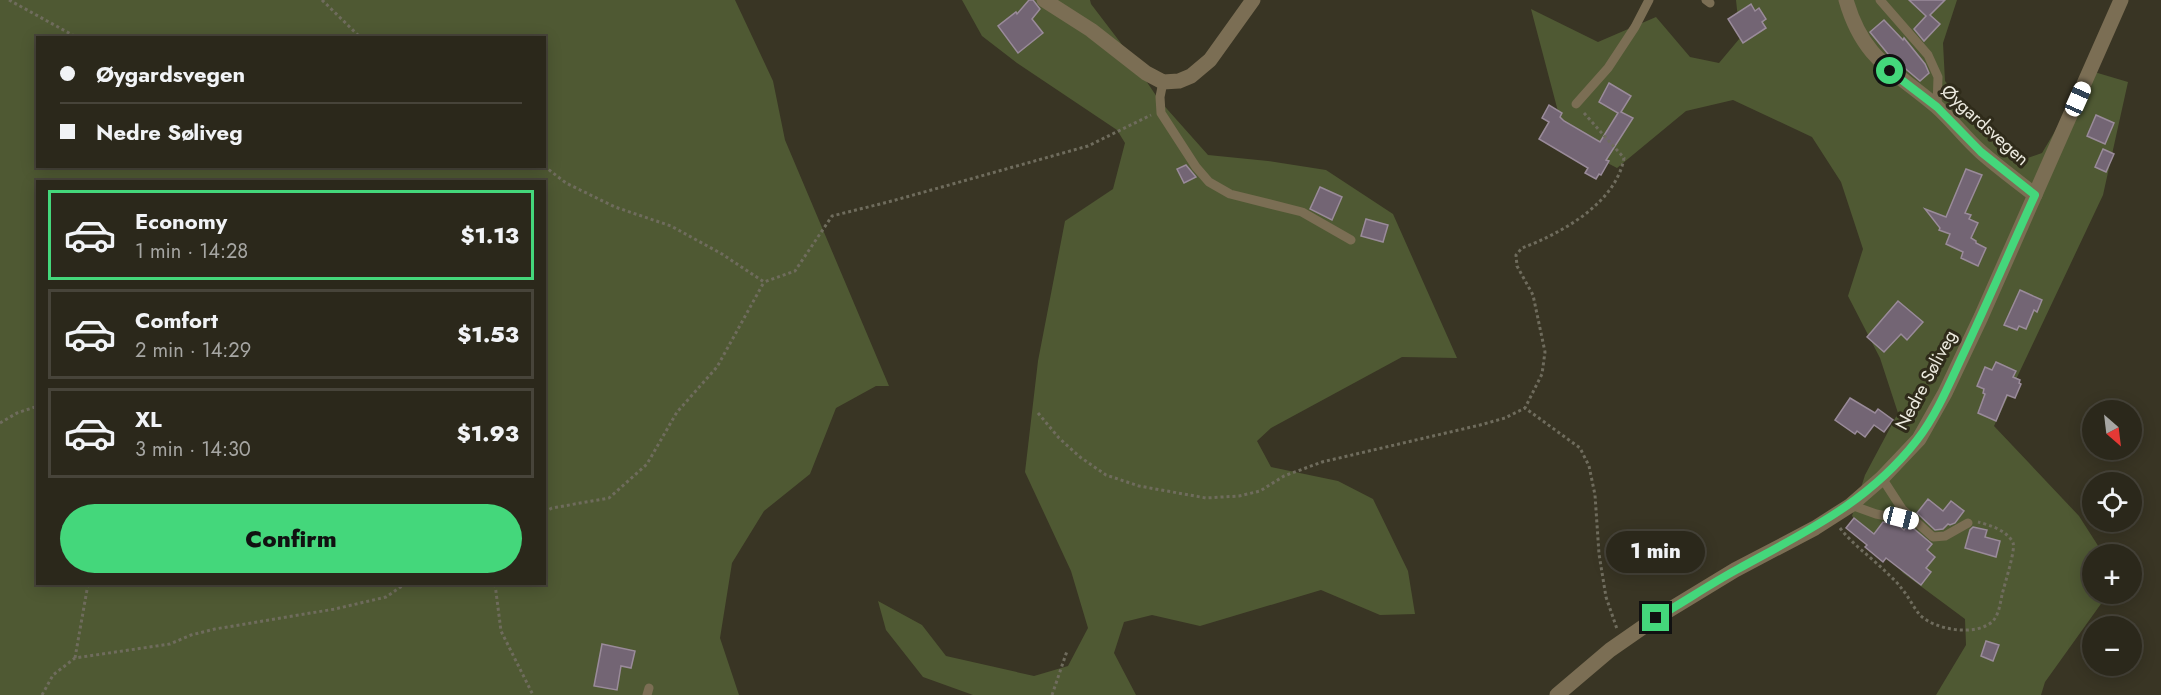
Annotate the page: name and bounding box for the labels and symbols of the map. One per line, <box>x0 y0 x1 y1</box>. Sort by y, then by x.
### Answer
route start <box>1876 57 1903 84</box>
street label: Øygardsvegen <box>1935 78 2035 172</box>
car <box>2062 79 2094 119</box>
street label: Nedre Søliveg <box>1889 325 1963 435</box>
north arrow <box>2082 400 2142 460</box>
car <box>1881 505 1921 531</box>
callout: 1 min <box>1606 531 1706 573</box>
route end <box>1642 604 1669 631</box>

